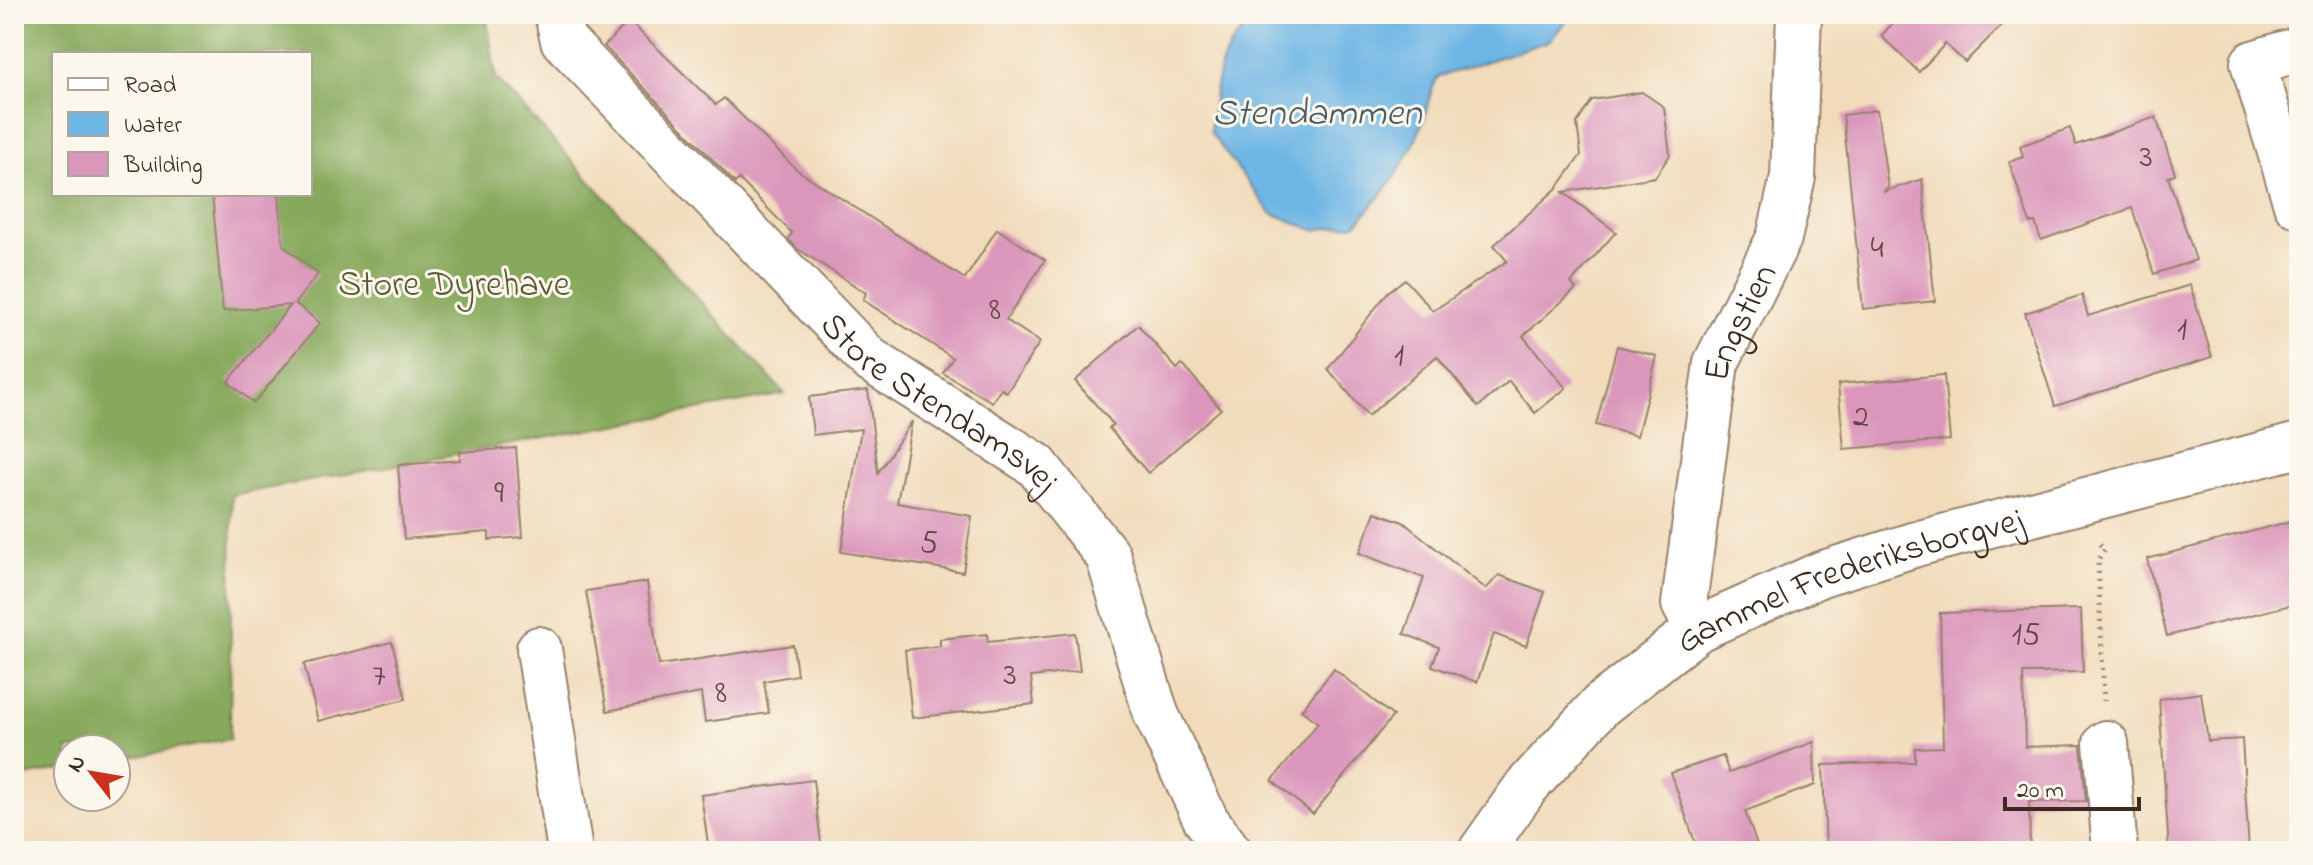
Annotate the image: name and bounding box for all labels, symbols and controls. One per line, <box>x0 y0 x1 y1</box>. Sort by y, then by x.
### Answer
legend <box>52 52 312 196</box>
text: Road <box>124 69 177 104</box>
water label: Stendammen <box>1212 87 1423 143</box>
text: Water <box>124 109 182 144</box>
house number: 3 <box>2139 135 2153 182</box>
text: Building <box>123 149 203 184</box>
house number: 4 <box>1870 226 1884 273</box>
street label: Engstien <box>1692 255 1793 384</box>
park label: Store Dyrehave <box>338 260 571 313</box>
house number: 8 <box>989 288 1001 335</box>
street label: Store Stendamsvej <box>806 302 1071 506</box>
house number: 1 <box>2177 308 2187 355</box>
house number: 1 <box>1394 334 1404 381</box>
house number: 2 <box>1853 395 1869 442</box>
house number: 9 <box>494 471 504 518</box>
street label: Gammel Frederiksborgvej <box>1665 495 2030 669</box>
house number: 5 <box>920 521 938 568</box>
house number: 15 <box>2012 613 2040 660</box>
house number: 3 <box>1003 653 1017 700</box>
house number: 7 <box>372 654 386 701</box>
house number: 8 <box>715 671 727 718</box>
north arrow <box>52 733 132 813</box>
text: N <box>60 750 95 779</box>
scale bar <box>2005 761 2139 811</box>
text: 20 m <box>2017 774 2064 809</box>

